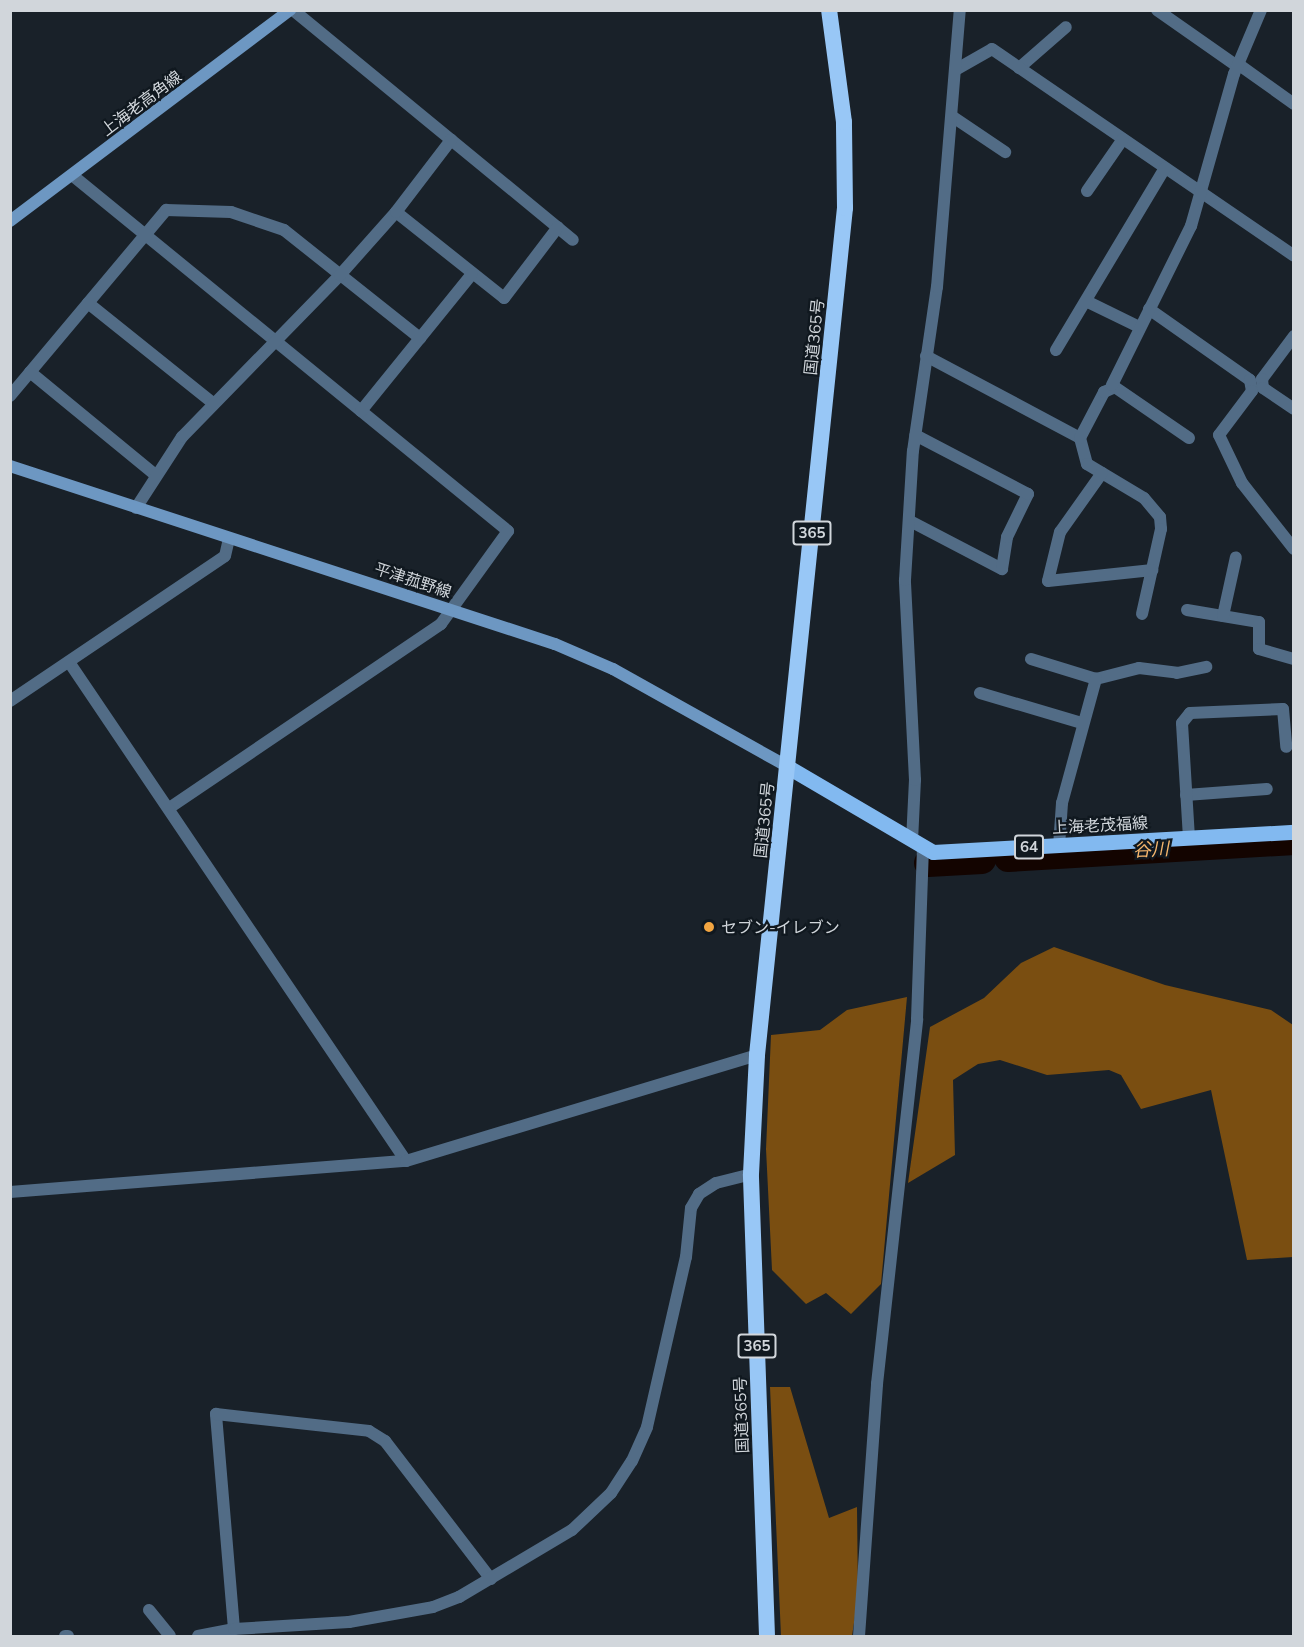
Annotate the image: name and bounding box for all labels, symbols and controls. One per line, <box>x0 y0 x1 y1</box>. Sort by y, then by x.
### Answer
street label: 上海老高角線 <box>97 66 185 140</box>
street label: 国道365号 <box>800 298 828 376</box>
road number: 365 <box>792 521 832 545</box>
street label: 平津菰野線 <box>372 559 454 601</box>
street label: 国道365号 <box>750 781 778 859</box>
street label: 上海老茂福線 <box>1052 813 1148 837</box>
road number: 64 <box>1014 835 1044 859</box>
water label: 谷川 <box>1132 838 1170 862</box>
place label: セブン-イレブン <box>721 917 840 937</box>
marker: セブン-イレブン <box>702 920 716 934</box>
road number: 365 <box>738 1334 777 1358</box>
street label: 国道365号 <box>730 1376 752 1454</box>

